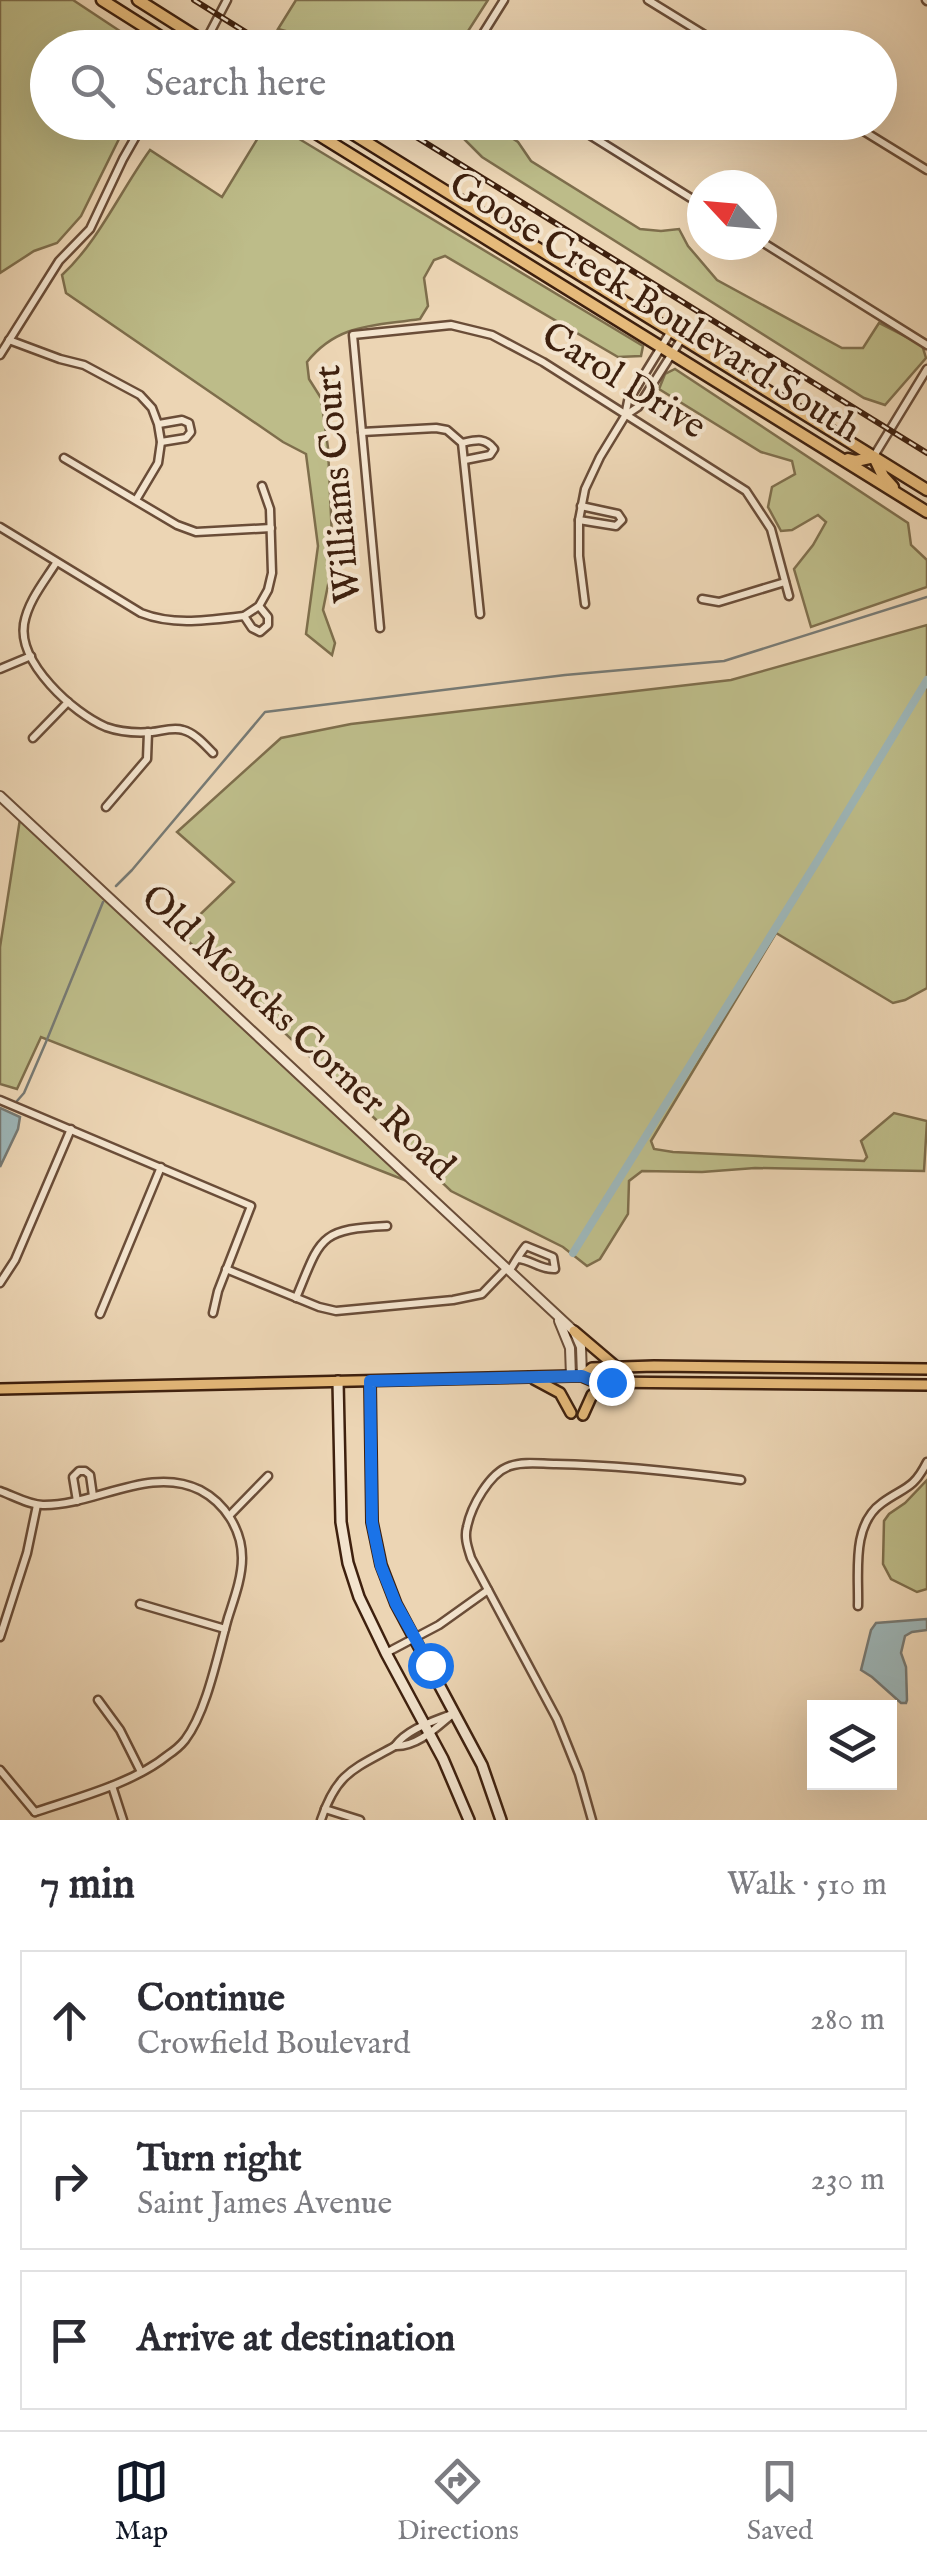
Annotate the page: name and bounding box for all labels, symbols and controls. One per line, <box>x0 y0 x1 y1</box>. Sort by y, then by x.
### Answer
search box <box>30 30 897 140</box>
icon: search <box>65 58 120 113</box>
text: Search here <box>145 61 326 109</box>
street label: Goose Creek Boulevard South <box>439 162 869 454</box>
north arrow <box>687 170 777 260</box>
street label: Carol Drive <box>532 313 714 451</box>
street label: Williams Court <box>305 363 373 605</box>
street label: Old Moncks Corner Road <box>130 875 465 1191</box>
route end <box>589 1360 635 1406</box>
route start <box>408 1643 454 1689</box>
map controls <box>807 1700 897 1790</box>
button: layers <box>807 1700 897 1790</box>
text: 7 min <box>40 1859 135 1912</box>
text: Walk · 510 m <box>727 1865 887 1906</box>
text: Continue <box>137 1976 285 2024</box>
icon: ahead <box>42 1993 97 2048</box>
text: 280 m <box>810 2000 885 2041</box>
text: Crowfield Boulevard <box>137 2024 410 2065</box>
text: Turn right <box>137 2136 301 2184</box>
icon: right <box>42 2153 97 2208</box>
text: 230 m <box>811 2160 885 2201</box>
text: Saint James Avenue <box>137 2184 392 2225</box>
icon: arrive <box>42 2313 97 2368</box>
text: Arrive at destination <box>137 2316 455 2364</box>
tab: Map <box>114 2454 169 2549</box>
tab: Directions <box>397 2454 519 2549</box>
tab: Saved <box>747 2454 813 2549</box>

